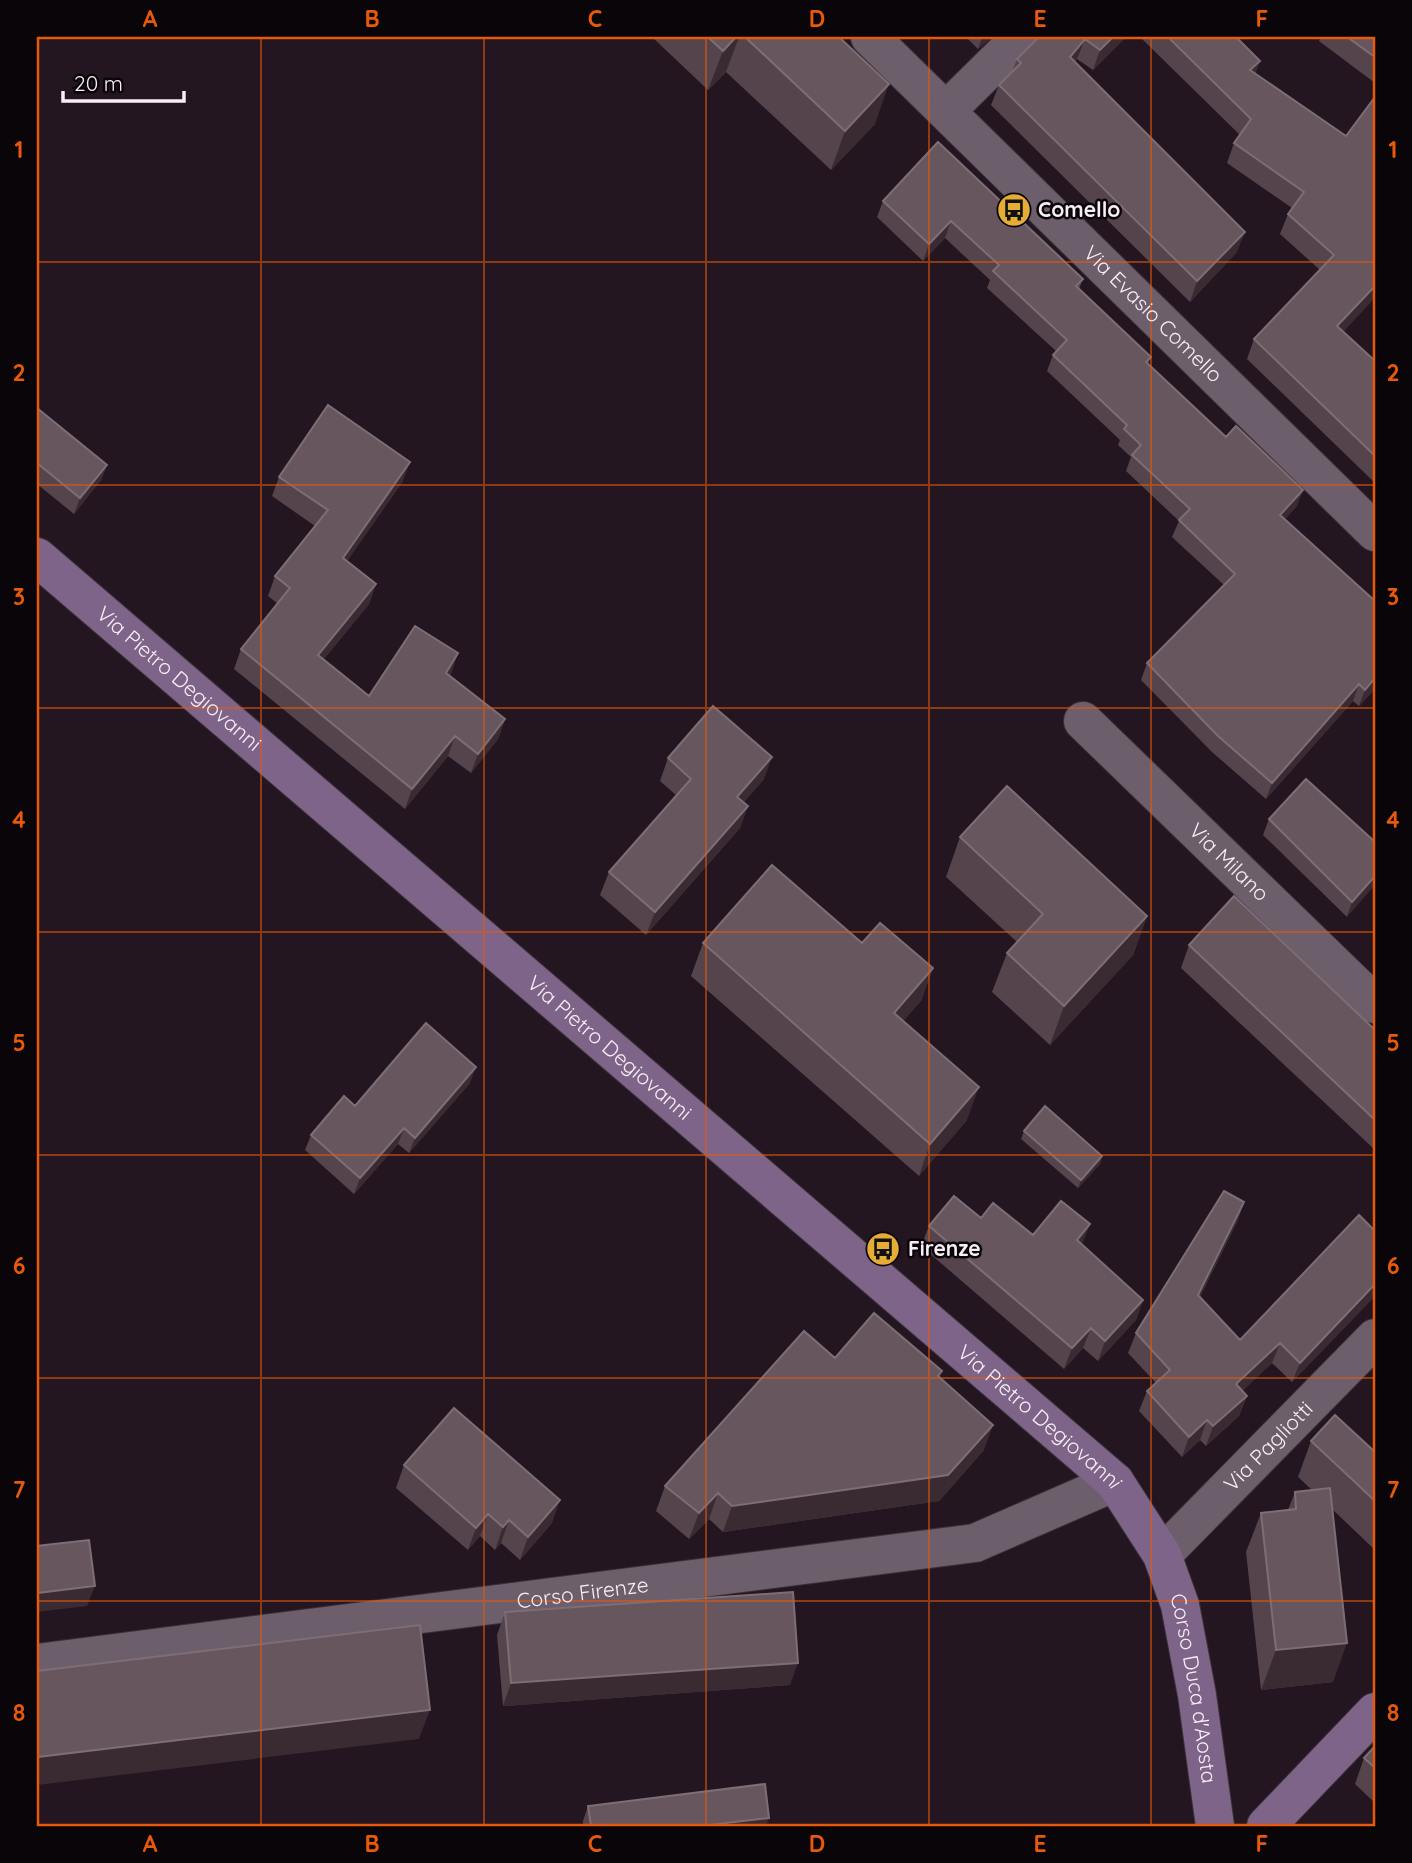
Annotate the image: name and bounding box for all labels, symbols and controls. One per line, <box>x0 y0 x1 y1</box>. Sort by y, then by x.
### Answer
text: A <box>143 4 158 33</box>
text: B <box>364 4 380 33</box>
text: C <box>588 4 602 33</box>
text: D <box>809 4 825 33</box>
text: E <box>1033 4 1047 33</box>
text: F <box>1256 4 1268 33</box>
scale bar <box>63 60 184 104</box>
text: 20 m <box>74 70 123 96</box>
text: 1 <box>15 135 23 164</box>
text: 1 <box>1389 135 1397 164</box>
bus stop icon: Comello <box>995 191 1033 229</box>
place label: Comello <box>1038 196 1120 222</box>
street label: Via Evasio Comello <box>1078 240 1229 387</box>
text: 2 <box>12 358 26 387</box>
text: 2 <box>1386 358 1400 387</box>
text: 3 <box>13 582 25 611</box>
text: 3 <box>1387 582 1399 611</box>
street label: Via Pietro Degiovanni <box>92 600 267 756</box>
text: 4 <box>12 805 26 834</box>
text: 4 <box>1386 805 1400 834</box>
street label: Via Milano <box>1184 817 1275 906</box>
street label: Via Pietro Degiovanni <box>522 969 698 1125</box>
text: 5 <box>12 1028 26 1057</box>
text: 5 <box>1386 1028 1400 1057</box>
bus stop icon: Firenze <box>864 1230 902 1268</box>
place label: Firenze <box>908 1235 981 1261</box>
text: 6 <box>13 1251 25 1280</box>
text: 6 <box>1387 1251 1399 1280</box>
street label: Via Pietro Degiovanni <box>952 1339 1129 1493</box>
street label: Via Pagliotti <box>1218 1395 1318 1496</box>
text: 7 <box>13 1475 26 1504</box>
text: 7 <box>1387 1475 1400 1504</box>
street label: Corso Firenze <box>515 1571 650 1614</box>
street label: Corso Duca d'Aosta <box>1165 1590 1223 1785</box>
text: 8 <box>13 1698 25 1727</box>
text: 8 <box>1387 1698 1399 1727</box>
text: A <box>143 1829 158 1858</box>
text: B <box>364 1829 380 1858</box>
text: C <box>588 1829 602 1858</box>
text: D <box>809 1829 825 1858</box>
text: E <box>1033 1829 1047 1858</box>
text: F <box>1256 1829 1268 1858</box>

